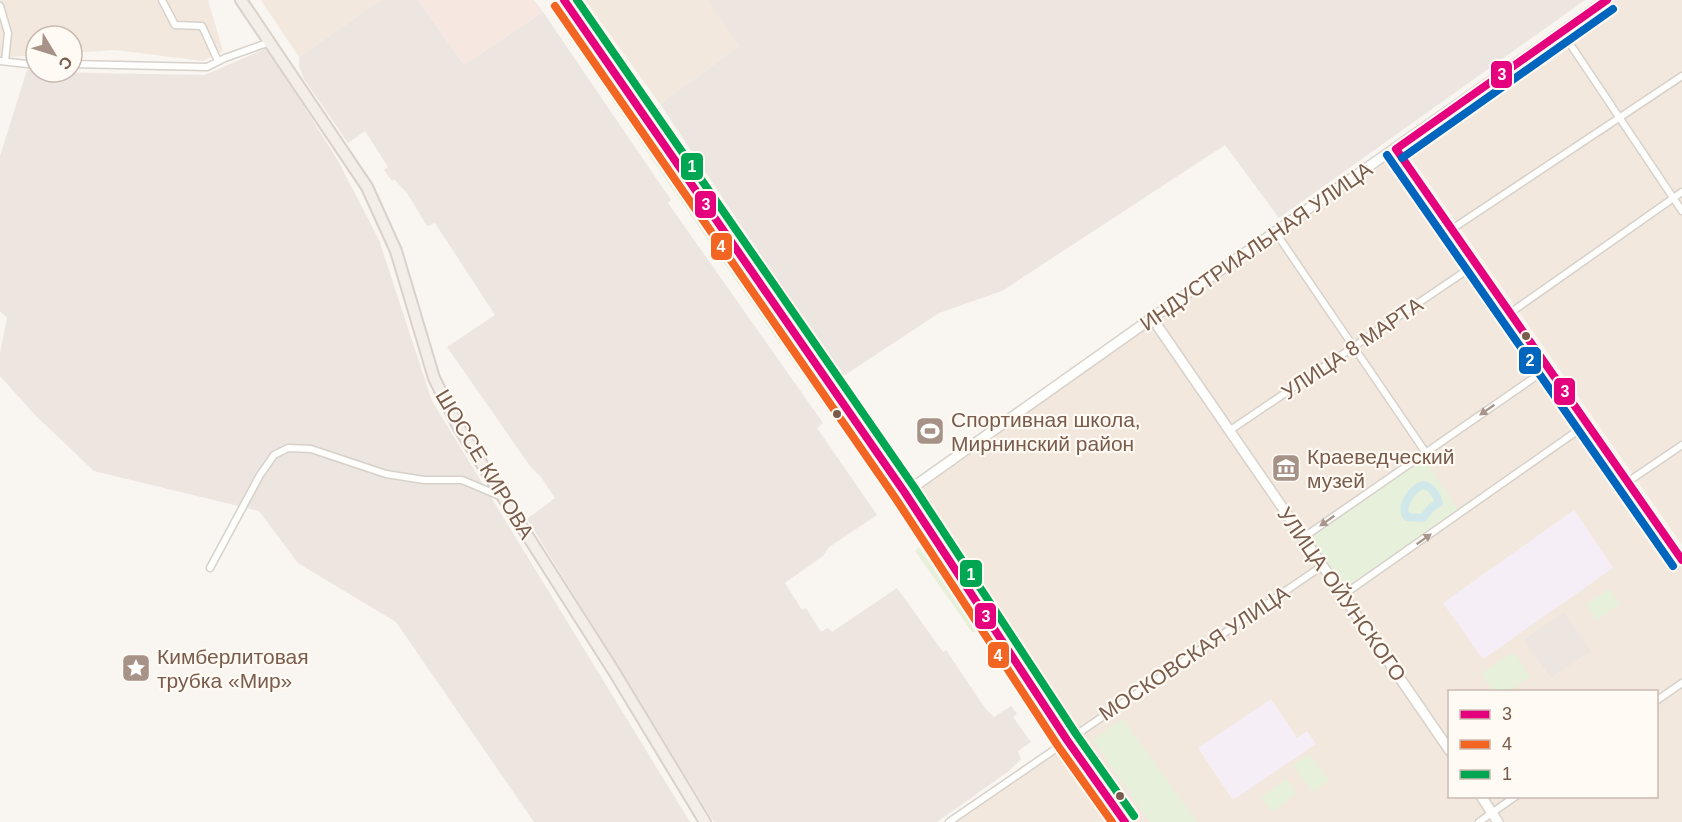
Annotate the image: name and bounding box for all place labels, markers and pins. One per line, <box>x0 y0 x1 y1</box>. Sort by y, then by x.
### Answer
unlabelled marker <box>1520 330 1532 342</box>
unlabelled marker <box>831 408 843 420</box>
place label: Спортивная школа, Мирнинский район <box>951 408 1141 455</box>
sports icon: Спортивная школа, Мирнинский район <box>914 415 946 447</box>
place label: Краеведческий музей <box>1307 445 1454 492</box>
museum icon: Краеведческий музей <box>1270 452 1302 484</box>
place label: Кимберлитовая трубка «Мир» <box>157 645 309 692</box>
place icon: Кимберлитовая трубка «Мир» <box>120 652 152 684</box>
unlabelled marker <box>1114 790 1126 802</box>

